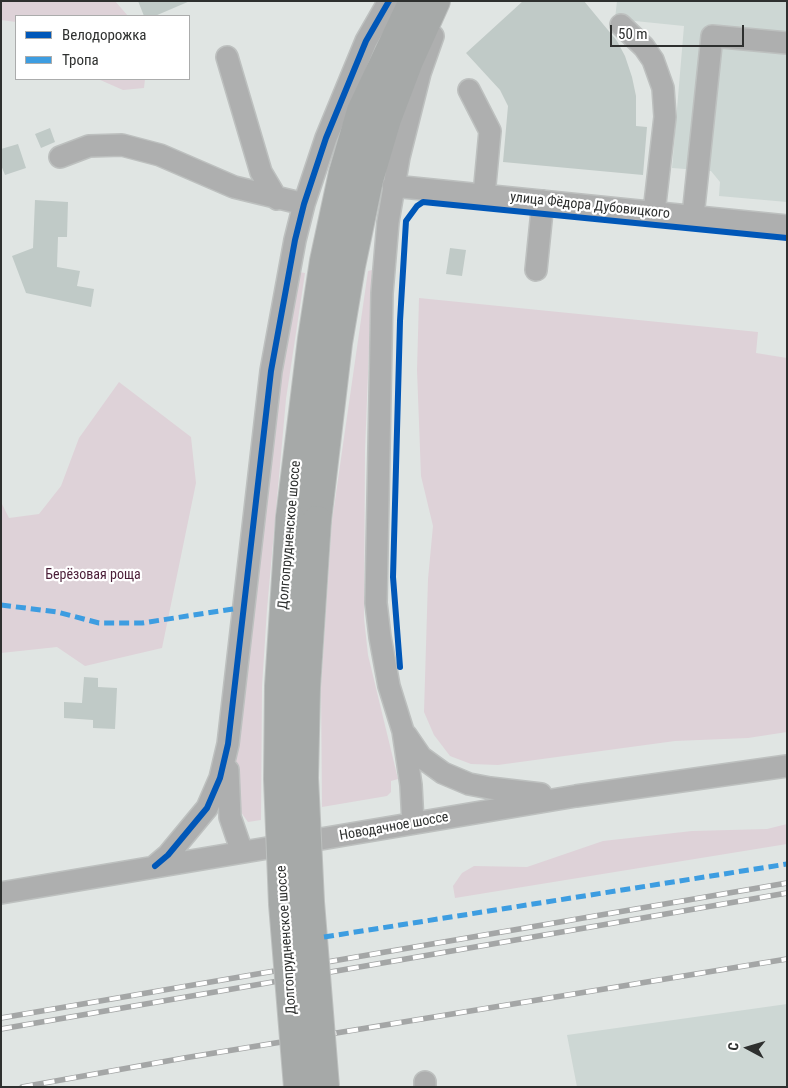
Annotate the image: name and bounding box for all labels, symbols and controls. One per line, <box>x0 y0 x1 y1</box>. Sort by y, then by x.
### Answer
legend <box>15 15 190 80</box>
scale bar <box>613 15 747 47</box>
text: 50 m <box>618 25 648 43</box>
text: Велодорожка <box>62 26 147 44</box>
text: Тропа <box>62 51 99 69</box>
street label: улица Фёдора Дубовицкого <box>509 189 671 223</box>
street label: Долгопрудненское шоссе <box>275 460 305 610</box>
park label: Берёзовая роща <box>45 567 141 583</box>
street label: Новодачное шоссе <box>338 809 450 845</box>
street label: Долгопрудненское шоссе <box>273 865 301 1015</box>
north arrow <box>723 1023 773 1073</box>
text: С <box>725 1042 741 1051</box>

